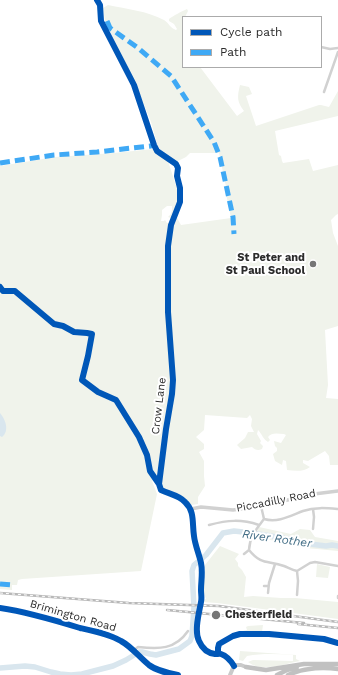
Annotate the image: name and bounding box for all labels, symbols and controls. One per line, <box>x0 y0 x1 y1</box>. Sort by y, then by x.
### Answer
legend <box>182 16 322 68</box>
text: Cycle path <box>220 25 282 39</box>
text: Path <box>220 45 246 59</box>
place label: St Peter and St Paul School <box>226 251 305 277</box>
marker: St Peter and St Paul School <box>308 259 318 269</box>
street label: Crow Lane <box>149 377 169 435</box>
street label: Piccadilly Road <box>235 487 317 515</box>
water label: River Rother <box>241 527 313 551</box>
street label: Brimington Road <box>28 597 118 635</box>
place label: Chesterfield <box>225 608 292 622</box>
marker: Chesterfield <box>210 609 222 621</box>

